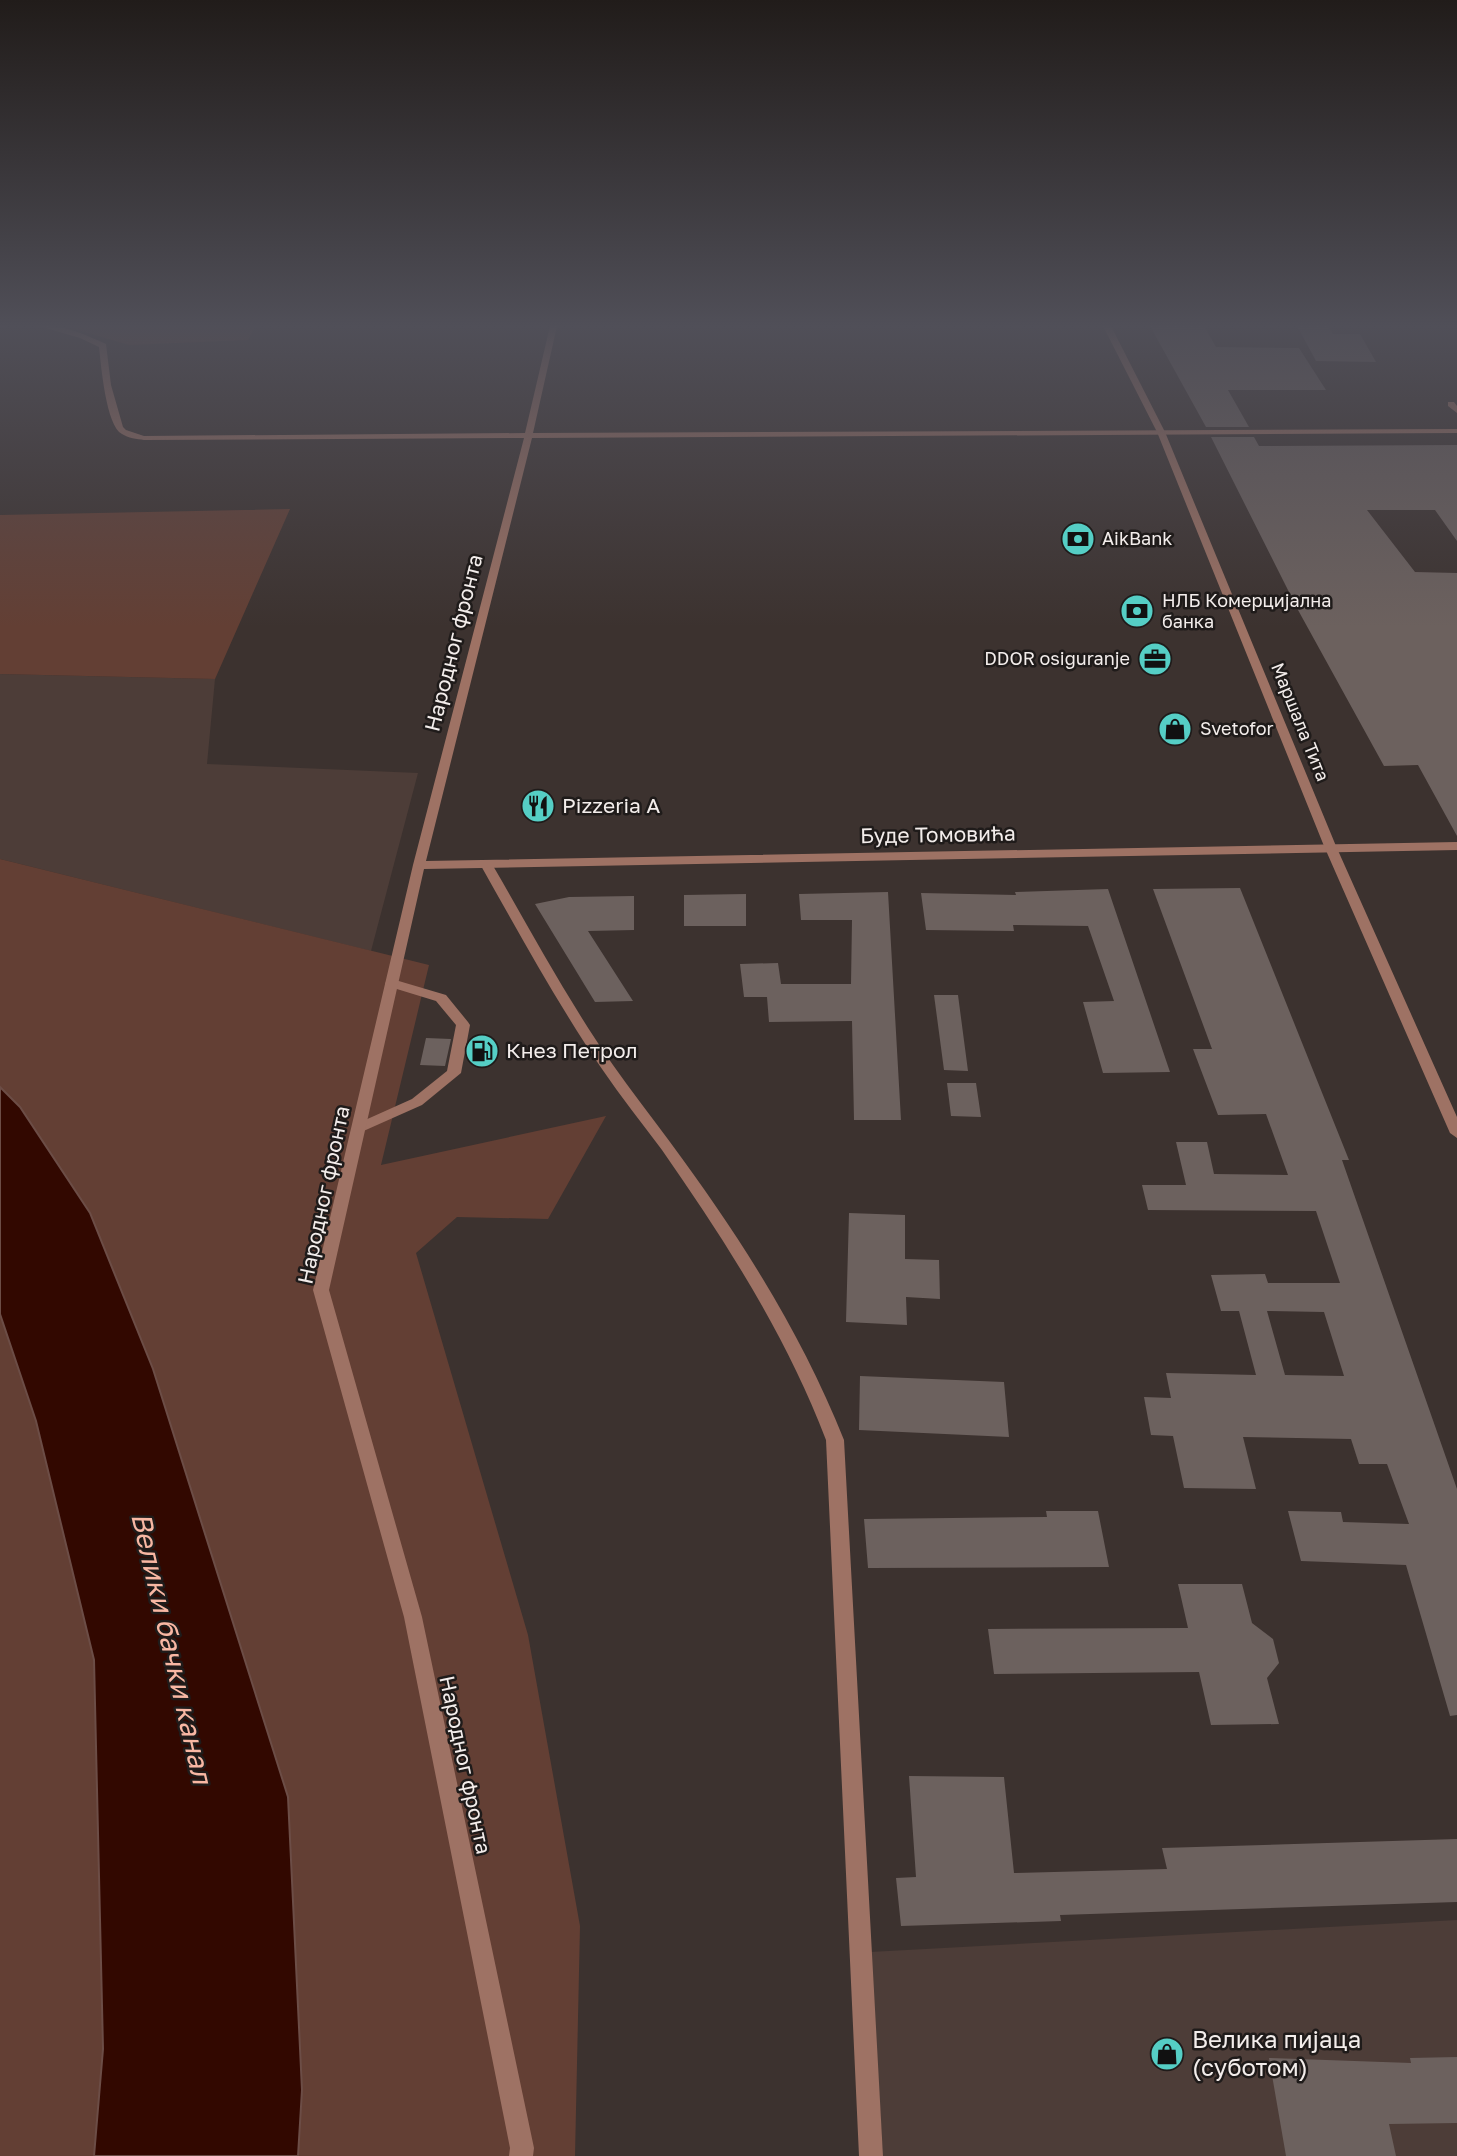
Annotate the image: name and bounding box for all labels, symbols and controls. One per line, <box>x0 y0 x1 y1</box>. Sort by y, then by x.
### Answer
bank icon: AikBank <box>1059 520 1097 558</box>
place label: AikBank <box>1102 527 1173 549</box>
street label: Народног фронта <box>418 551 488 734</box>
place label: НЛБ Комерцијална банка <box>1162 589 1331 632</box>
bank icon: НЛБ Комерцијална банка <box>1118 592 1156 630</box>
office icon: DDOR osiguranje <box>1136 640 1174 678</box>
place label: DDOR osiguranje <box>984 647 1130 669</box>
street label: Маршала Тита <box>1267 659 1335 784</box>
shop icon: Svetofor <box>1156 710 1194 748</box>
place label: Svetofor <box>1200 717 1274 739</box>
restaurant icon: Pizzeria A <box>519 787 557 825</box>
place label: Pizzeria A <box>562 792 660 818</box>
street label: Буде Томовића <box>860 820 1016 848</box>
fuel station icon: Кнез Петрол <box>463 1032 501 1070</box>
place label: Кнез Петрол <box>506 1037 638 1063</box>
street label: Народног фронта <box>291 1103 355 1286</box>
water label: Велики бачки канал <box>125 1509 220 1788</box>
street label: Народног фронта <box>434 1673 498 1856</box>
place label: Велика пијаца (суботом) <box>1192 2024 1361 2081</box>
shop icon: Велика пијаца (суботом) <box>1148 2035 1186 2073</box>

